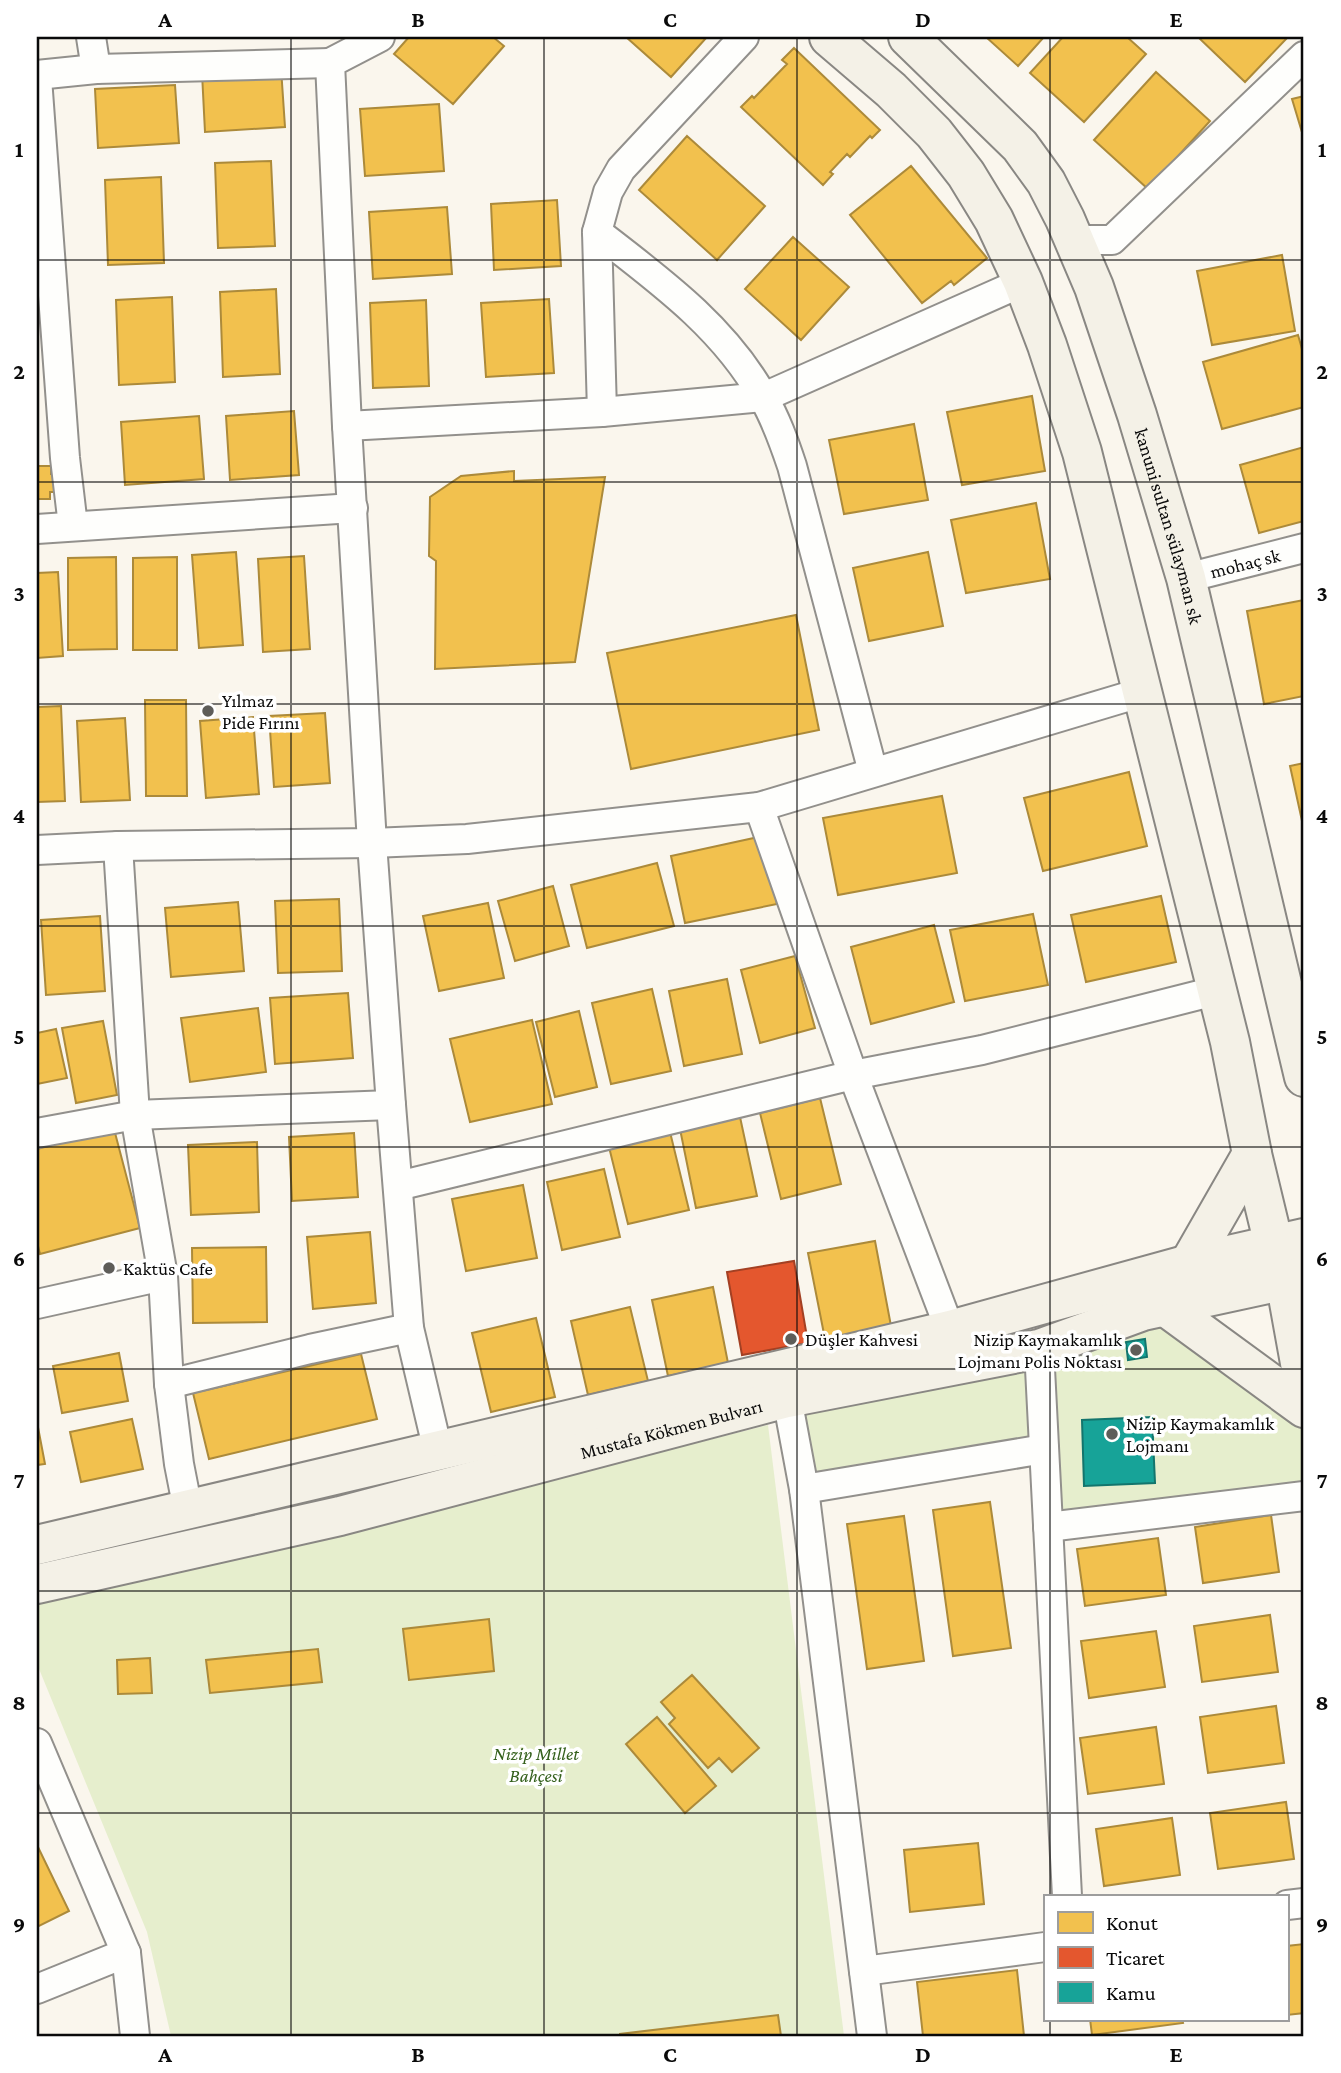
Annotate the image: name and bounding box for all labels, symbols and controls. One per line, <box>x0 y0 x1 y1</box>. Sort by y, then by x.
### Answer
text: A <box>157 6 172 32</box>
text: B <box>411 6 425 32</box>
text: C <box>663 6 677 32</box>
text: D <box>915 6 931 32</box>
text: E <box>1169 6 1183 32</box>
text: 1 <box>15 136 24 162</box>
text: 1 <box>1318 136 1327 162</box>
text: 2 <box>13 358 25 384</box>
text: 2 <box>1316 358 1328 384</box>
street label: kanuni sultan sülayman sk <box>1131 426 1207 627</box>
street label: mohaç sk <box>1208 544 1283 582</box>
text: 3 <box>13 580 25 606</box>
text: 3 <box>1316 580 1328 606</box>
place label: Yılmaz Pide Fırını <box>222 690 300 733</box>
marker: Yılmaz Pide Fırını <box>200 703 216 719</box>
text: 4 <box>13 802 25 828</box>
text: 4 <box>1316 802 1328 828</box>
text: 5 <box>13 1023 25 1049</box>
text: 5 <box>1316 1023 1328 1049</box>
text: 6 <box>13 1245 25 1271</box>
text: 6 <box>1316 1245 1328 1271</box>
place label: Kaktüs Cafe <box>123 1258 213 1279</box>
marker: Kaktüs Cafe <box>101 1260 117 1276</box>
place label: Düşler Kahvesi <box>805 1329 918 1350</box>
place label: Nizip Kaymakamlık Lojmanı Polis Noktası <box>958 1329 1123 1373</box>
marker: Düşler Kahvesi <box>783 1331 799 1347</box>
marker: Nizip Kaymakamlık Lojmanı Polis Noktası <box>1128 1342 1144 1358</box>
street label: Mustafa Kökmen Bulvarı <box>578 1394 765 1463</box>
place label: Nizip Kaymakamlık Lojmanı <box>1126 1413 1275 1457</box>
marker: Nizip Kaymakamlık Lojmanı <box>1104 1426 1120 1442</box>
text: 7 <box>13 1467 25 1493</box>
text: 7 <box>1316 1467 1328 1493</box>
text: 8 <box>12 1689 26 1715</box>
text: 8 <box>1315 1689 1329 1715</box>
park label: Nizip Millet Bahçesi <box>493 1743 579 1786</box>
legend <box>1044 1895 1288 2021</box>
text: 9 <box>13 1911 25 1937</box>
text: Konut <box>1106 1911 1159 1935</box>
text: 9 <box>1316 1911 1328 1937</box>
text: Ticaret <box>1106 1946 1166 1970</box>
text: Kamu <box>1106 1981 1156 2005</box>
text: A <box>157 2041 172 2067</box>
text: B <box>411 2041 425 2067</box>
text: C <box>663 2041 677 2067</box>
text: D <box>915 2041 931 2067</box>
text: E <box>1169 2041 1183 2067</box>

